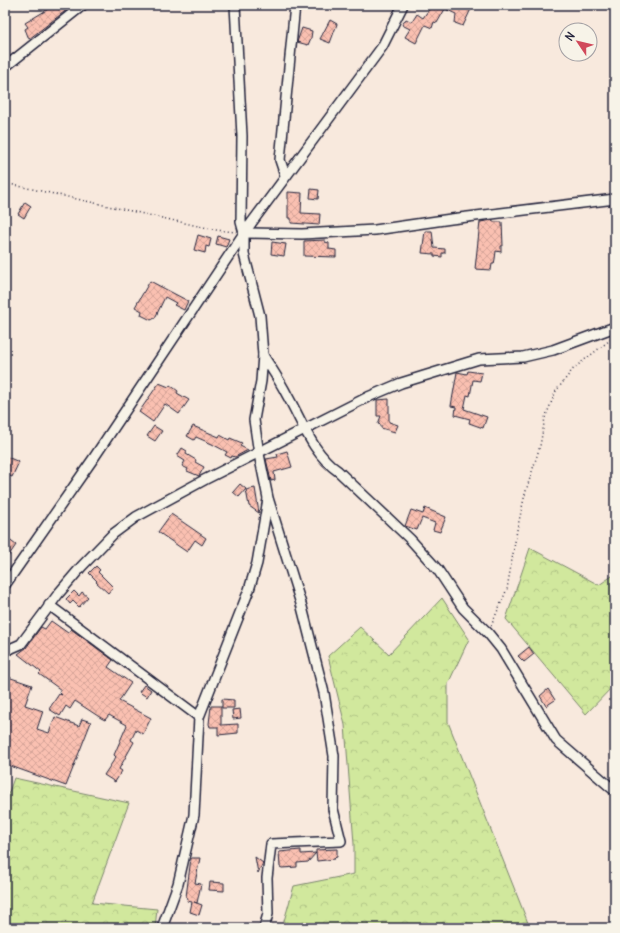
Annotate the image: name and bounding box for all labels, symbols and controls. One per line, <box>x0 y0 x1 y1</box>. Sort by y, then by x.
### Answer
north arrow <box>558 22 598 62</box>
text: N <box>562 29 578 43</box>

